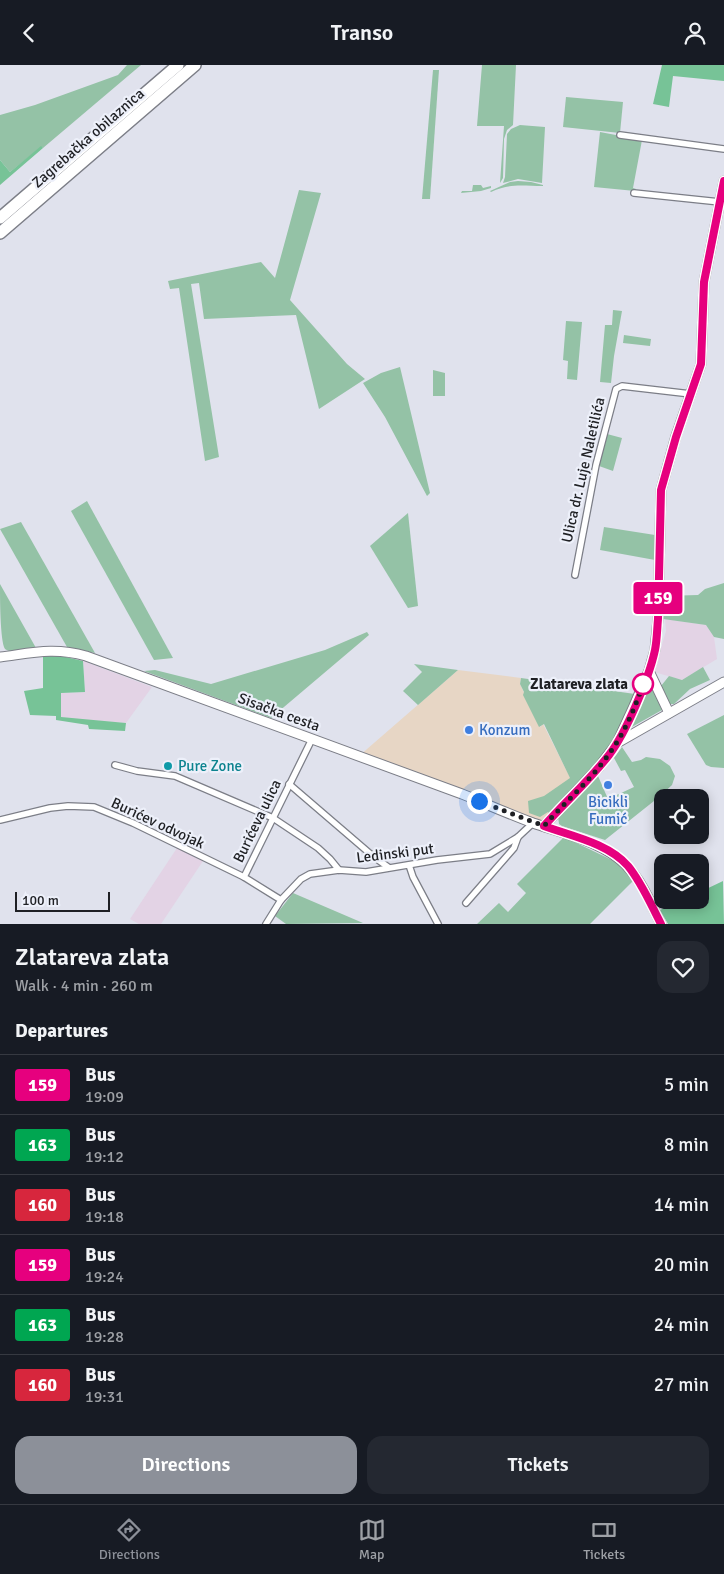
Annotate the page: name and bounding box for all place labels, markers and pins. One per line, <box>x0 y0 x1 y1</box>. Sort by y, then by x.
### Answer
marker: Zlatareva zlata <box>632 673 654 695</box>
place label: Zlatareva zlata <box>530 675 628 693</box>
place label: Konzum <box>479 721 531 739</box>
marker: Konzum <box>463 724 475 736</box>
place label: Pure Zone <box>178 757 242 775</box>
marker: Pure Zone <box>162 760 174 772</box>
marker: Bicikli Fumić <box>602 779 614 791</box>
place label: Bicikli Fumić <box>588 793 628 828</box>

